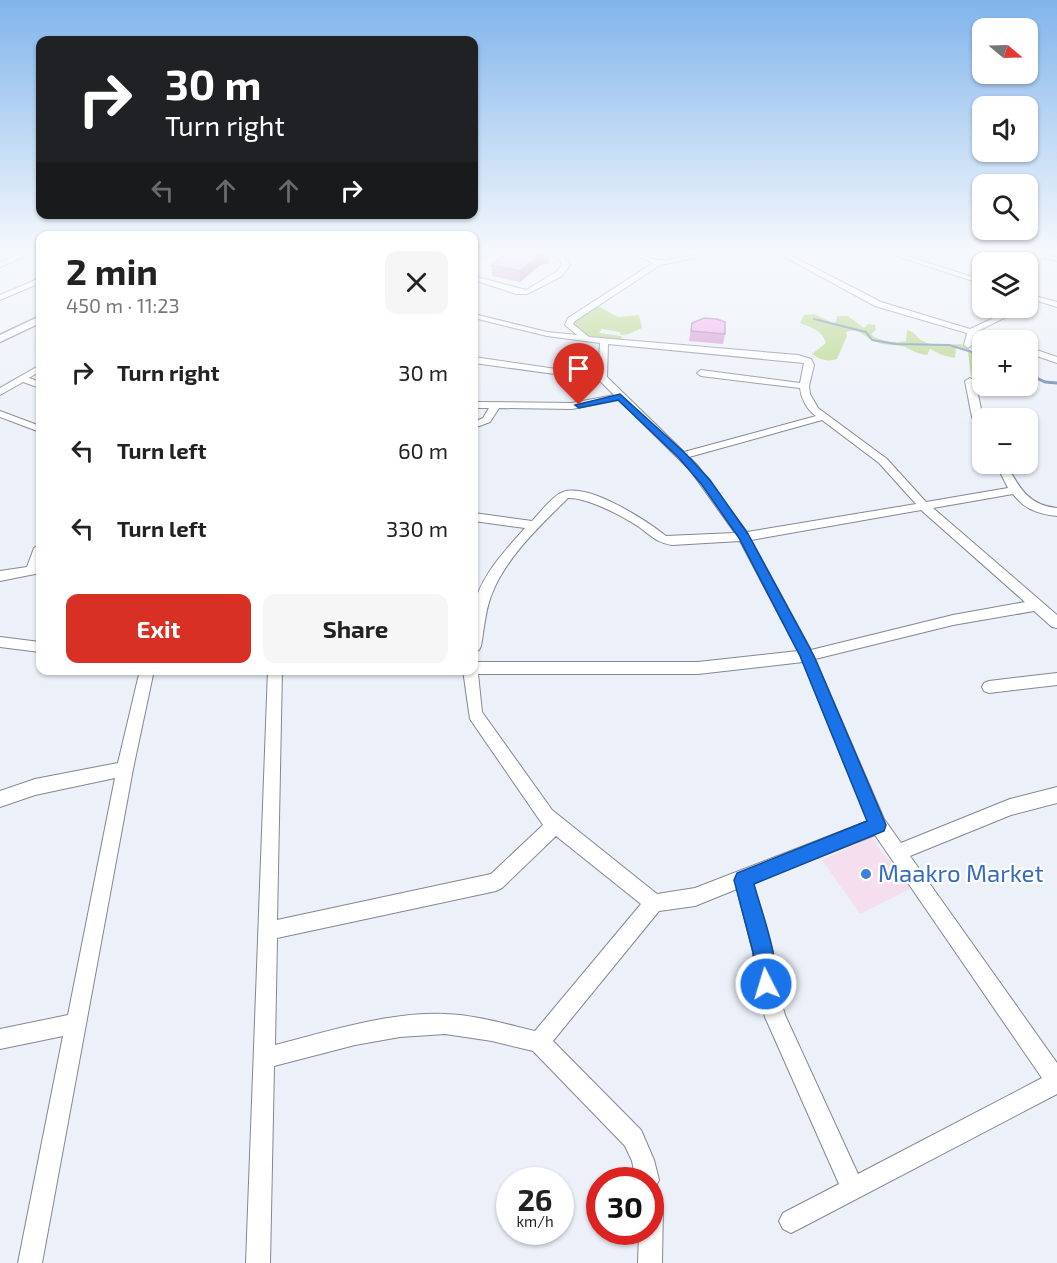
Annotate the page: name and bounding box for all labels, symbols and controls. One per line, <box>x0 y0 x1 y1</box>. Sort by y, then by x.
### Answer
north arrow <box>972 18 1038 84</box>
map controls <box>972 18 1038 474</box>
text: 30 m <box>165 58 261 108</box>
icon: right <box>66 60 144 138</box>
button: sound <box>972 96 1038 162</box>
text: Turn right <box>165 109 285 141</box>
icon: left <box>146 174 179 207</box>
icon: ahead <box>209 174 242 207</box>
icon: ahead <box>272 174 305 207</box>
icon: right <box>335 174 368 207</box>
button: search <box>972 174 1038 240</box>
text: 2 min <box>66 249 158 292</box>
button: close <box>385 251 448 314</box>
button: layers <box>972 252 1038 318</box>
text: 450 m · 11:23 <box>66 293 180 317</box>
button: + <box>972 330 1038 396</box>
pin <box>553 343 604 405</box>
icon: arrive <box>562 352 595 385</box>
icon: right <box>66 356 99 389</box>
text: Turn right <box>117 359 219 385</box>
text: 30 m <box>398 359 448 385</box>
button: − <box>972 408 1038 474</box>
icon: left <box>66 434 99 467</box>
text: Turn left <box>117 437 206 463</box>
text: 60 m <box>398 437 448 463</box>
icon: left <box>66 512 99 545</box>
text: Turn left <box>117 515 206 541</box>
text: 330 m <box>386 515 448 541</box>
button: Exit <box>66 594 251 663</box>
button: Share <box>263 594 448 663</box>
place label: Maakro Market <box>878 858 1044 887</box>
marker: Maakro Market <box>859 867 873 881</box>
position arrow <box>734 952 798 1016</box>
speed limit sign: 30 <box>586 1167 664 1245</box>
text: 26 <box>517 1181 553 1217</box>
text: km/h <box>516 1212 554 1230</box>

